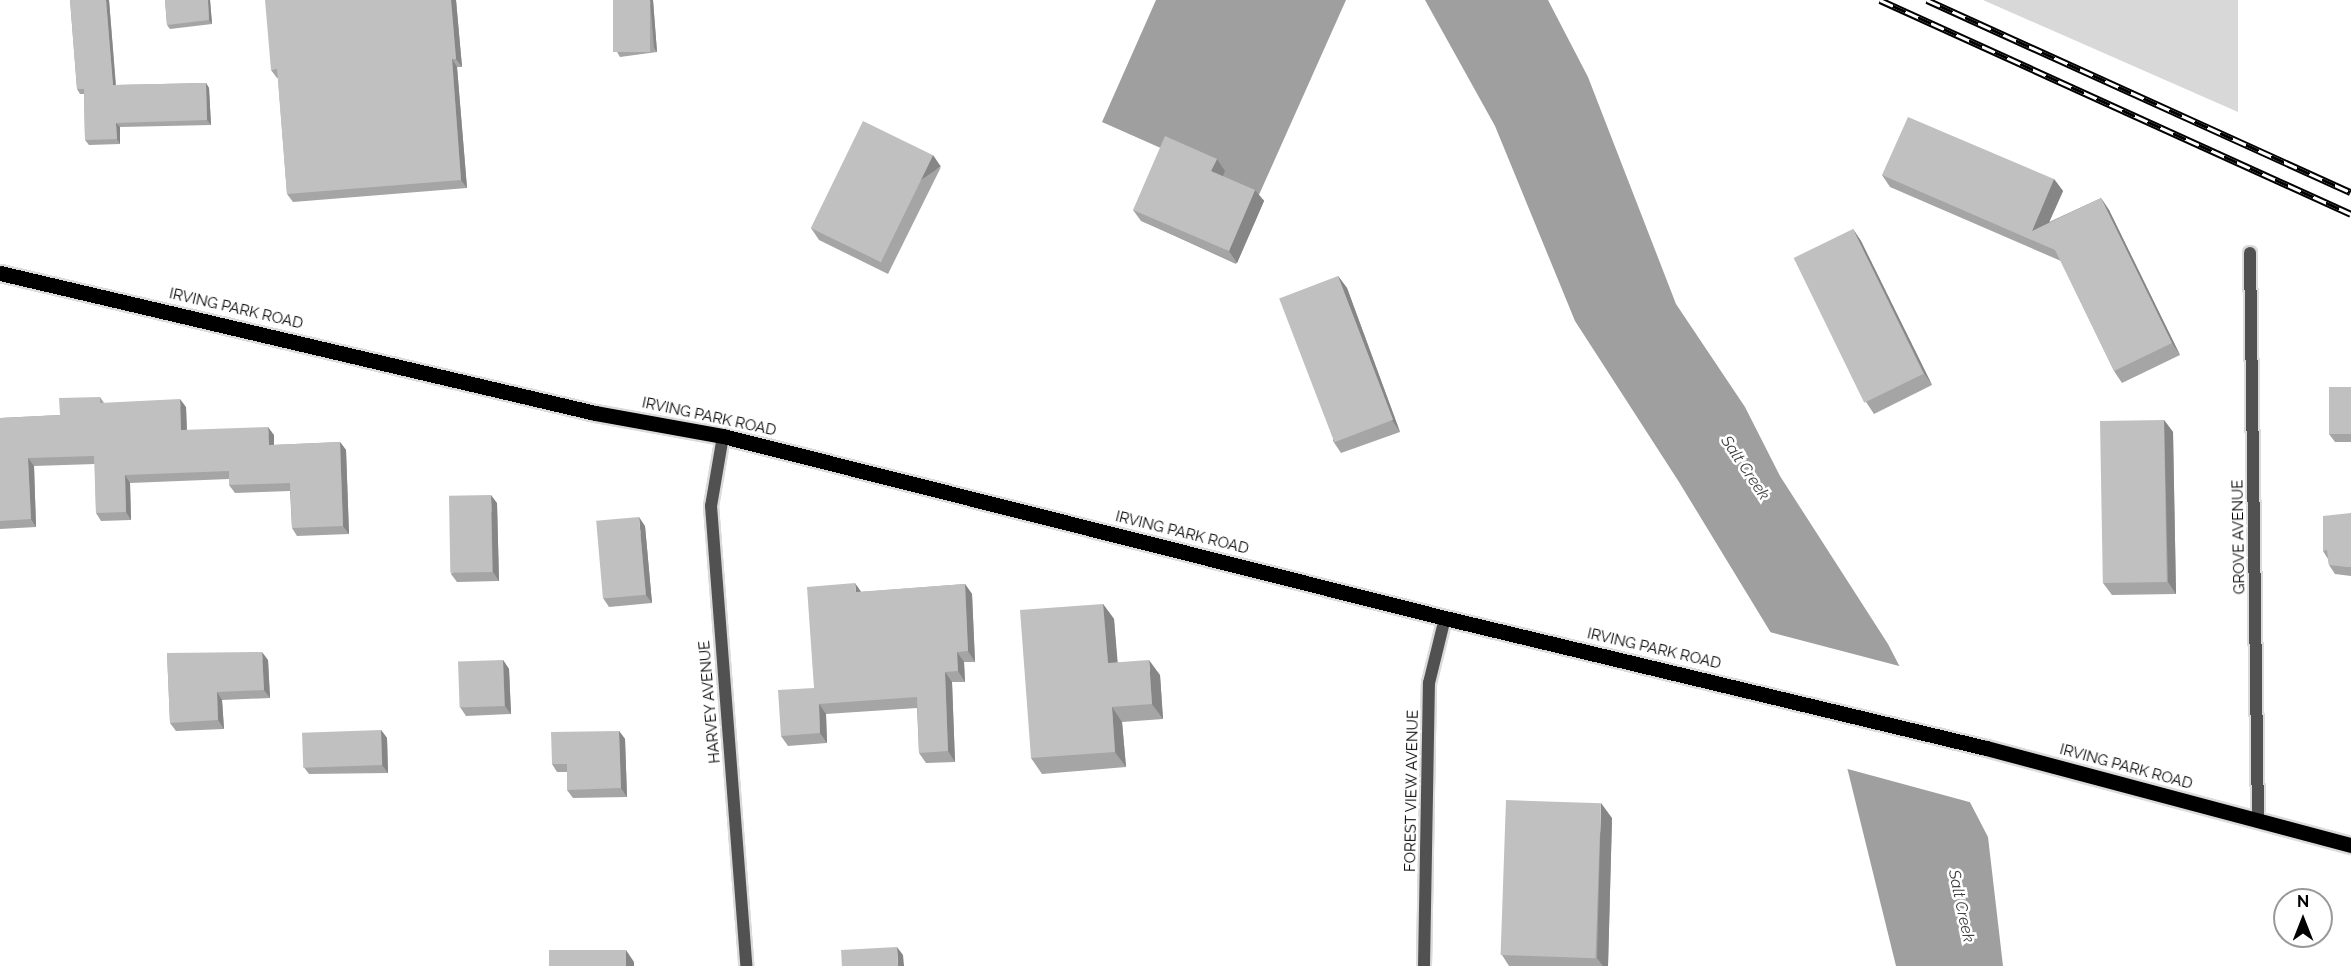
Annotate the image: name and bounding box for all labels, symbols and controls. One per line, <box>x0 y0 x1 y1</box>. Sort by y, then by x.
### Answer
street label: IRVING PARK ROAD <box>167 285 305 333</box>
street label: IRVING PARK ROAD <box>640 394 778 440</box>
water label: Salt Creek <box>1716 432 1774 504</box>
street label: GROVE AVENUE <box>2229 479 2249 595</box>
street label: IRVING PARK ROAD <box>1113 508 1251 558</box>
street label: IRVING PARK ROAD <box>1585 625 1723 673</box>
street label: HARVEY AVENUE <box>696 639 724 765</box>
street label: FOREST VIEW AVENUE <box>1402 709 1422 873</box>
street label: IRVING PARK ROAD <box>2058 741 2194 793</box>
water label: Salt Creek <box>1944 868 1978 944</box>
north arrow <box>2273 888 2333 948</box>
text: N <box>2297 892 2309 911</box>

